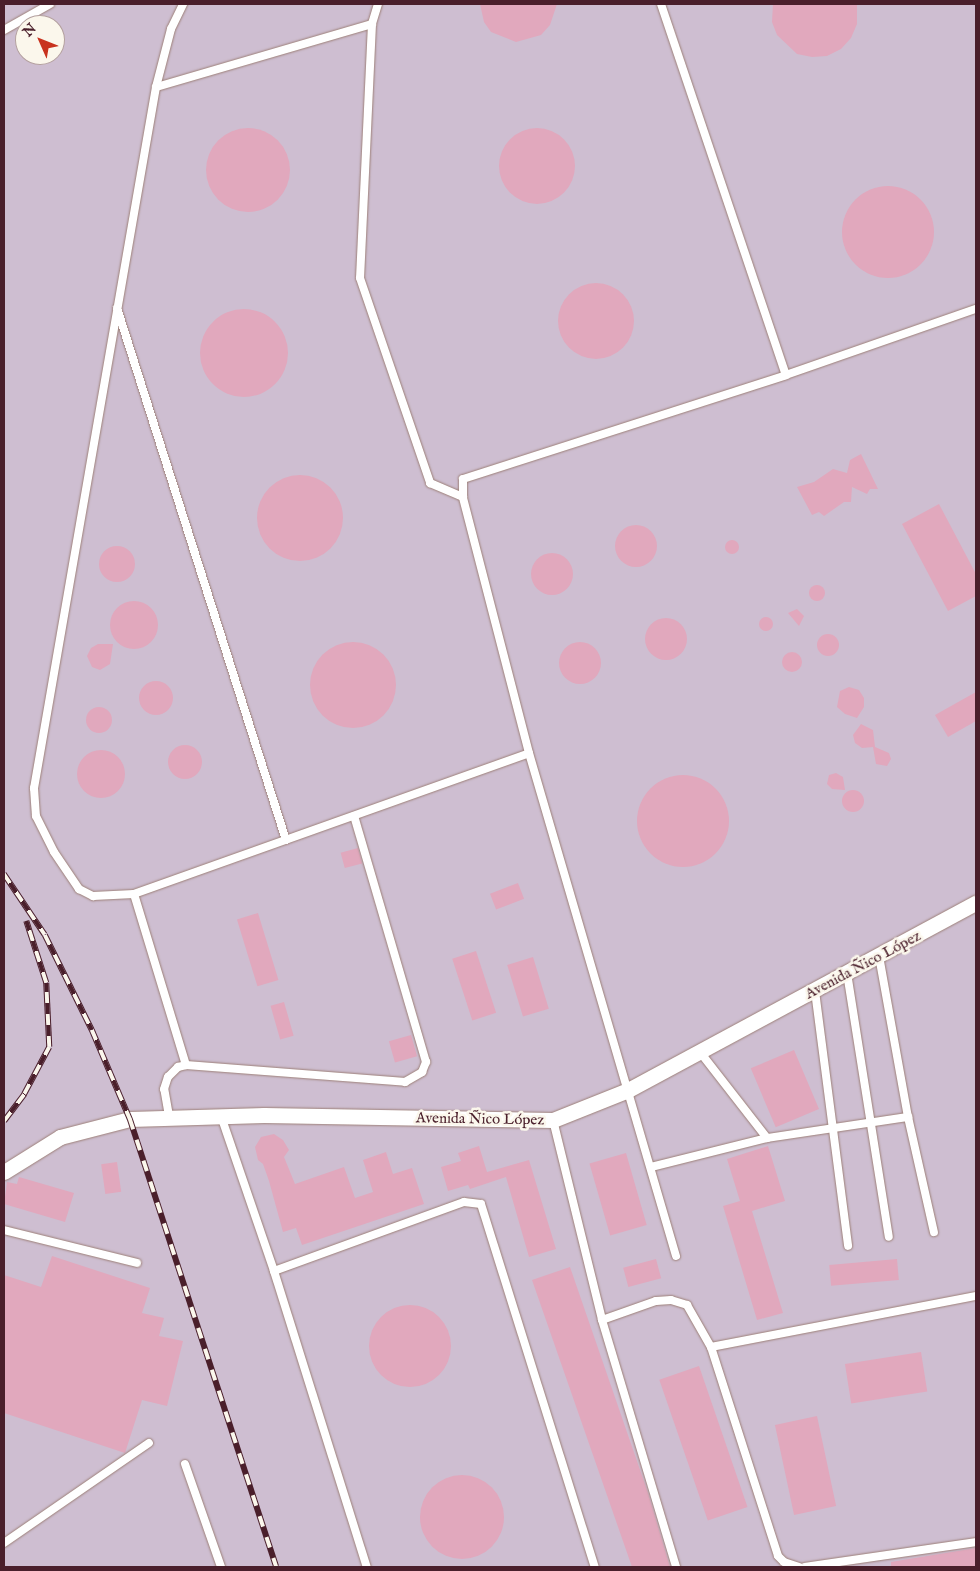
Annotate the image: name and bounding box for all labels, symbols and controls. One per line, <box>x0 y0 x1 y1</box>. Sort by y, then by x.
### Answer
north arrow <box>15 15 65 65</box>
text: N <box>19 20 41 41</box>
street label: Avenida Ñico López <box>802 927 924 1003</box>
street label: Avenida Ñico López <box>416 1109 544 1129</box>

